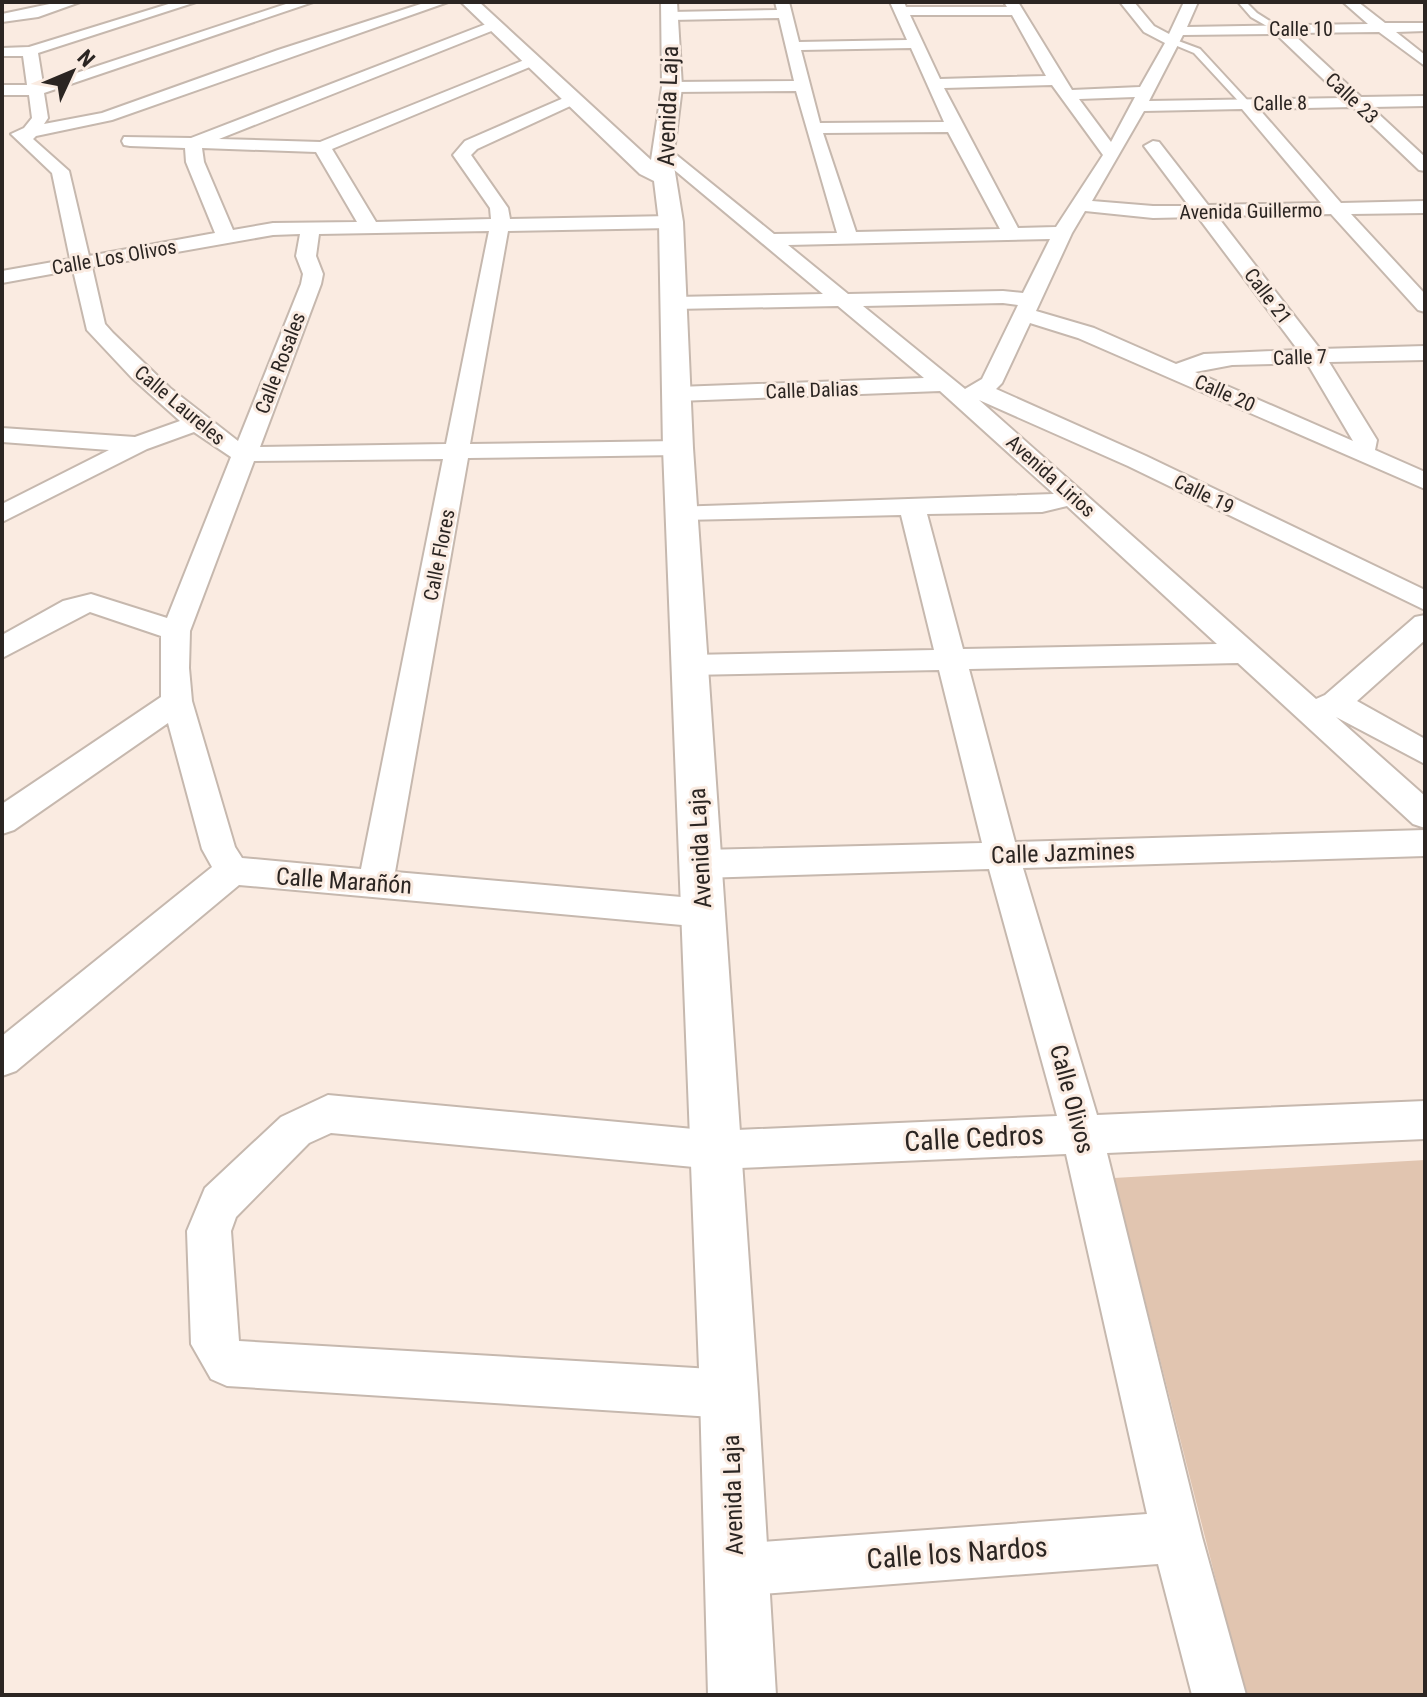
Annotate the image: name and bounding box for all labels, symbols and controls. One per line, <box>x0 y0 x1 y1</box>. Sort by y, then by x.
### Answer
street label: Calle 10 <box>1269 17 1333 41</box>
north arrow <box>32 32 112 112</box>
text: N <box>72 45 100 72</box>
street label: Avenida Laja <box>652 45 684 167</box>
street label: Calle 23 <box>1320 67 1384 129</box>
street label: Calle 8 <box>1253 91 1307 115</box>
street label: Avenida Guillermo <box>1179 198 1323 224</box>
street label: Calle Los Olivos <box>50 234 178 280</box>
street label: Calle 21 <box>1239 263 1297 329</box>
street label: Calle Rosales <box>250 309 310 417</box>
street label: Calle 7 <box>1273 344 1327 370</box>
street label: Calle Laureles <box>130 360 230 450</box>
street label: Calle 20 <box>1191 369 1259 417</box>
street label: Calle Dalias <box>765 376 859 404</box>
street label: Avenida Lirios <box>1002 430 1100 522</box>
street label: Calle 19 <box>1170 469 1238 519</box>
street label: Calle Flores <box>418 507 460 603</box>
street label: Avenida Laja <box>683 787 717 909</box>
street label: Calle Jazmines <box>991 836 1135 870</box>
street label: Calle Marañón <box>275 862 413 900</box>
street label: Calle Olivos <box>1044 1042 1100 1156</box>
street label: Calle Cedros <box>903 1118 1045 1158</box>
street label: Avenida Laja <box>717 1434 749 1556</box>
street label: Calle los Nardos <box>866 1530 1048 1576</box>

